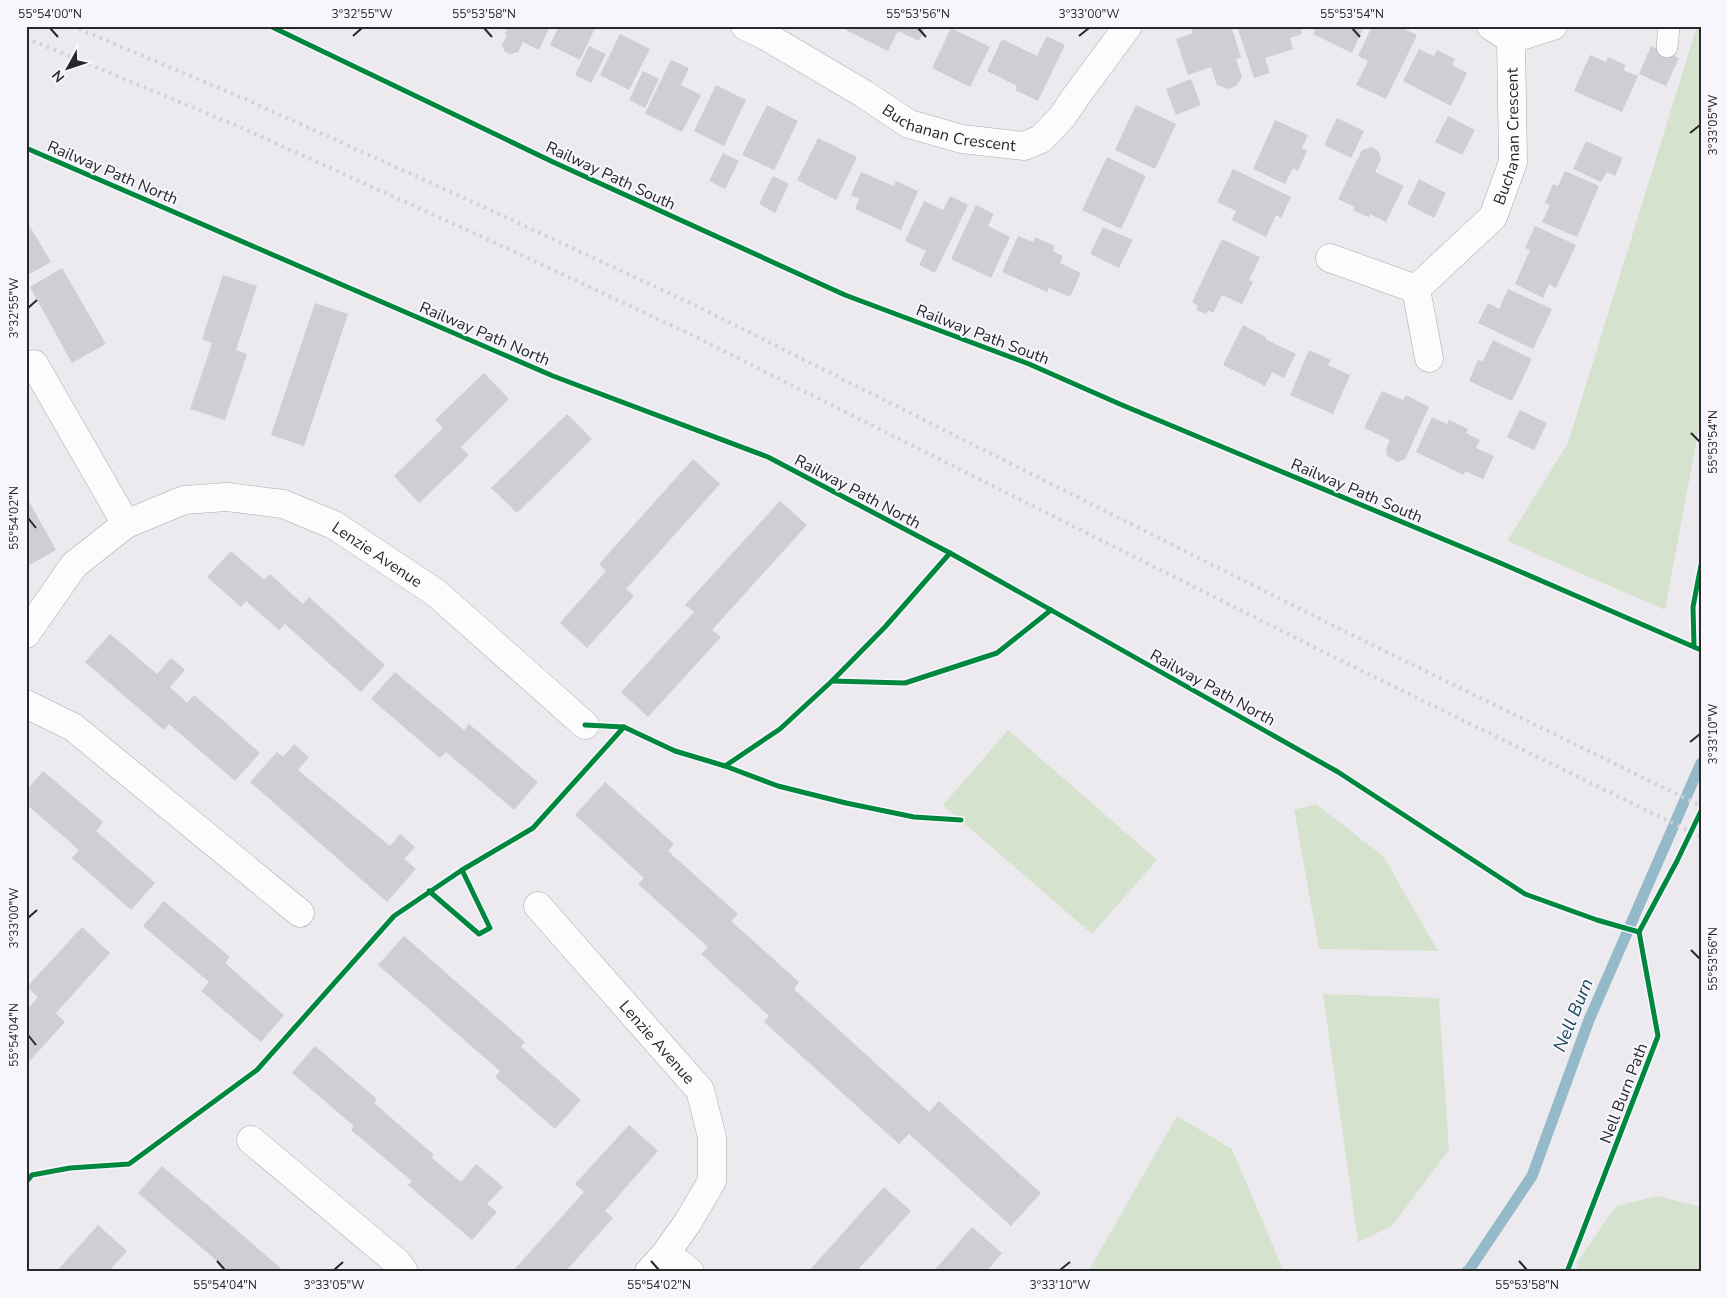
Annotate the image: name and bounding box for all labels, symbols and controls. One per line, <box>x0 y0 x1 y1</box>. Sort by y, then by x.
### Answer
text: 55°54'00"N <box>18 6 82 22</box>
text: 3°32'55"W <box>331 6 393 22</box>
text: 55°53'58"N <box>452 6 516 22</box>
text: 55°53'56"N <box>886 6 950 22</box>
text: 3°33'00"W <box>1058 6 1120 22</box>
text: 55°53'54"N <box>1320 6 1384 22</box>
north arrow <box>42 42 92 92</box>
text: N <box>48 66 69 86</box>
street label: Buchanan Crescent <box>1488 67 1525 208</box>
text: 3°33'05"W <box>1705 94 1721 156</box>
street label: Buchanan Crescent <box>878 99 1017 157</box>
street label: Railway Path North <box>44 135 181 210</box>
street label: Railway Path South <box>542 136 679 216</box>
text: 3°32'55"W <box>6 277 22 339</box>
street label: Railway Path North <box>416 296 553 371</box>
street label: Railway Path South <box>913 299 1052 370</box>
text: 55°53'54"N <box>1705 410 1721 474</box>
street label: Railway Path North <box>791 449 925 534</box>
street label: Railway Path South <box>1287 453 1426 529</box>
text: 55°54'02"N <box>6 486 22 550</box>
street label: Lenzie Avenue <box>327 517 427 593</box>
street label: Railway Path North <box>1146 644 1279 731</box>
text: 3°33'10"W <box>1705 703 1721 765</box>
text: 3°33'00"W <box>6 887 22 949</box>
text: 55°53'56"N <box>1705 927 1721 991</box>
water label: Nell Burn <box>1547 975 1599 1055</box>
street label: Lenzie Avenue <box>614 996 700 1089</box>
text: 55°54'04"N <box>6 1003 22 1067</box>
street label: Nell Burn Path <box>1595 1040 1653 1147</box>
text: 55°54'04"N <box>193 1277 257 1293</box>
text: 3°33'05"W <box>303 1277 365 1293</box>
text: 55°54'02"N <box>627 1277 691 1293</box>
text: 3°33'10"W <box>1029 1277 1091 1293</box>
text: 55°53'58"N <box>1495 1277 1559 1293</box>

